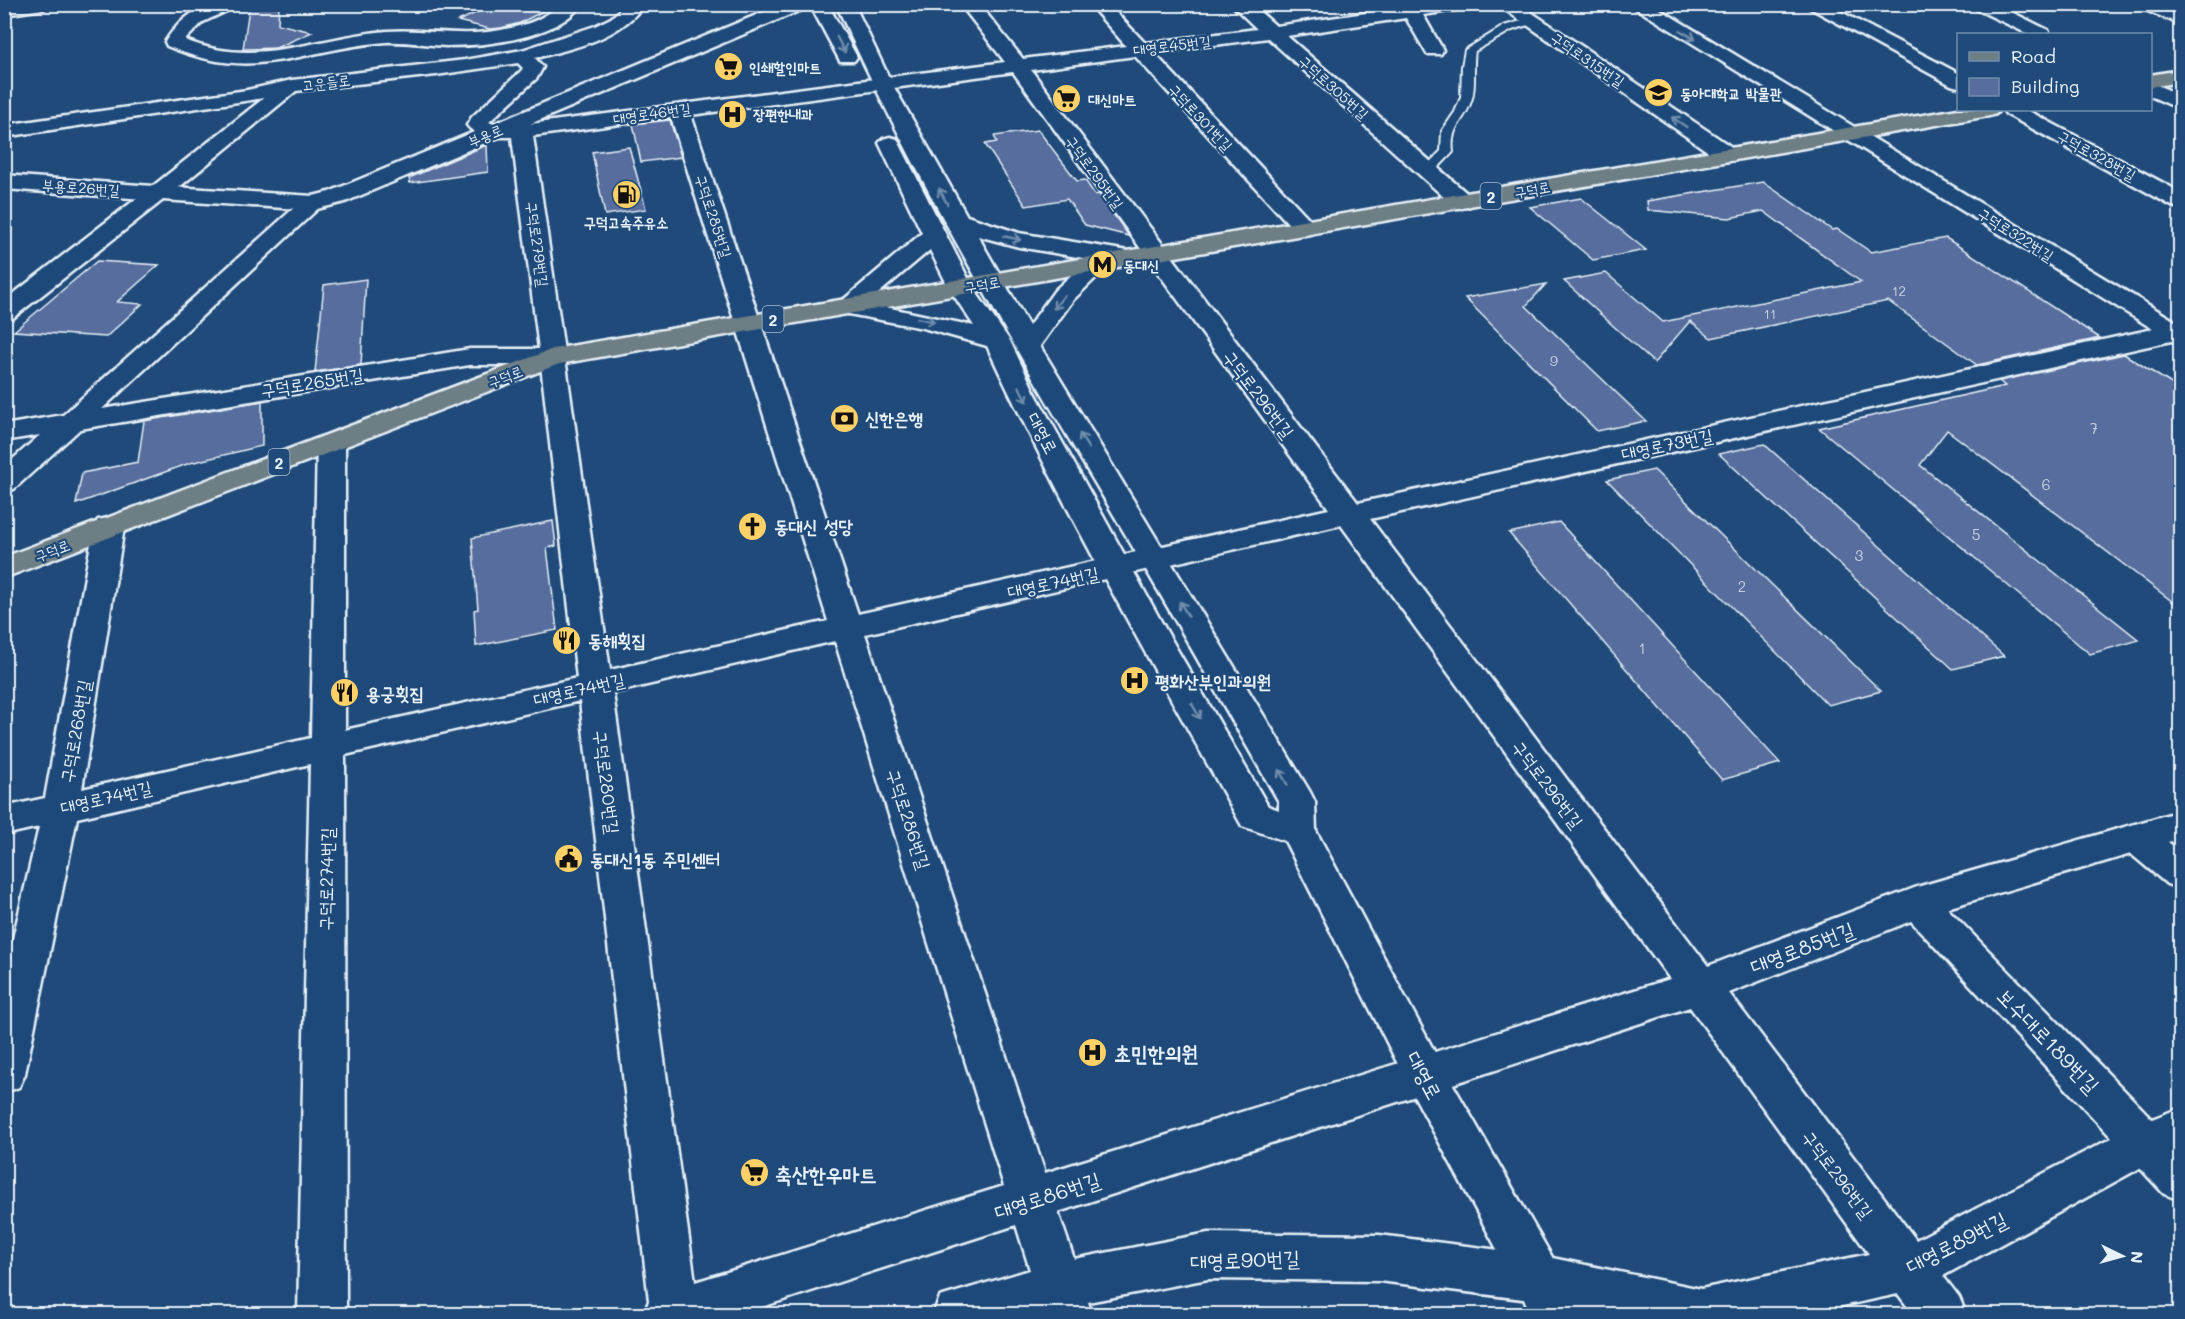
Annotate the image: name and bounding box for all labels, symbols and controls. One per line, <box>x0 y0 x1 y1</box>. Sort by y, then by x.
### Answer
street label: 구덕로315번길 <box>1547 27 1629 91</box>
one-way arrow <box>1679 29 1696 41</box>
street label: 대영로45번길 <box>1132 30 1212 60</box>
legend <box>1957 33 2152 111</box>
one-way arrow <box>835 36 847 53</box>
text: Road <box>2011 44 2056 68</box>
street label: 구덕로305번길 <box>1295 50 1373 124</box>
supermarket icon: 인쇄할인마트 <box>712 51 744 83</box>
place label: 인쇄할인마트 <box>749 57 821 77</box>
street label: 고운들로 <box>301 69 351 95</box>
text: Building <box>2011 74 2079 98</box>
school or university icon: 동아대학교 박물관 <box>1643 77 1675 109</box>
street label: 구덕로301번길 <box>1165 79 1237 155</box>
supermarket icon: 대신마트 <box>1051 83 1083 115</box>
place label: 동아대학교 박물관 <box>1680 83 1782 103</box>
place label: 대신마트 <box>1088 89 1136 109</box>
street label: 대영로46번길 <box>612 98 692 128</box>
hospital icon: 장편한내과 <box>716 98 748 130</box>
place label: 장편한내과 <box>753 104 813 124</box>
one-way arrow <box>1672 116 1688 128</box>
street label: 부용로 <box>464 119 506 151</box>
street label: 구덕로328번길 <box>2054 125 2140 185</box>
street label: 구덕로295번길 <box>1062 131 1128 213</box>
street label: 구덕로285번길 <box>691 172 737 260</box>
street label: 부용로26번길 <box>42 174 120 200</box>
street label: 구덕로 <box>1512 176 1552 202</box>
fuel station icon: 구덕고속주유소 <box>610 179 642 211</box>
road number: 2 <box>1480 183 1502 209</box>
one-way arrow <box>937 188 949 205</box>
street label: 구덕로279번길 <box>522 200 554 288</box>
street label: 구덕로322번길 <box>1974 203 2058 265</box>
place label: 구덕고속주유소 <box>584 212 668 232</box>
one-way arrow <box>1002 233 1021 245</box>
metro station icon: 동대신 <box>1086 249 1118 281</box>
place label: 동대신 <box>1123 255 1159 275</box>
street label: 구덕로 <box>962 271 1002 297</box>
house number: 12 <box>1892 281 1906 300</box>
one-way arrow <box>1053 293 1066 309</box>
house number: 11 <box>1764 304 1776 323</box>
road number: 2 <box>762 306 784 332</box>
one-way arrow <box>916 315 935 327</box>
street label: 구덕로296번길 <box>1218 345 1300 443</box>
house number: 9 <box>1550 351 1558 370</box>
street label: 구덕로 <box>485 360 525 392</box>
street label: 구덕로265번길 <box>259 362 366 402</box>
one-way arrow <box>1018 385 1029 403</box>
bank icon: 신한은행 <box>828 402 860 434</box>
place label: 신한은행 <box>865 406 923 430</box>
street label: 대영로 <box>1022 408 1064 458</box>
house number: 7 <box>2090 418 2098 438</box>
street label: 대영로73번길 <box>1619 422 1715 465</box>
one-way arrow <box>1078 433 1090 450</box>
road number: 2 <box>268 449 290 475</box>
house number: 6 <box>2041 474 2051 494</box>
church icon: 동대신 성당 <box>737 510 769 542</box>
place label: 동대신 성당 <box>774 514 853 538</box>
house number: 5 <box>1972 524 1980 544</box>
street label: 구덕로 <box>32 534 72 566</box>
house number: 3 <box>1855 545 1864 565</box>
street label: 대영로74번길 <box>1005 560 1101 603</box>
house number: 2 <box>1738 576 1746 596</box>
one-way arrow <box>1178 600 1189 618</box>
restaurant icon: 동해횟집 <box>551 624 583 656</box>
place label: 동해횟집 <box>588 628 646 652</box>
house number: 1 <box>1639 638 1645 658</box>
hospital icon: 평화산부인과의원 <box>1118 665 1150 697</box>
street label: 대영로74번길 <box>531 667 628 711</box>
place label: 평화산부인과의원 <box>1155 669 1271 693</box>
street label: 구덕로268번길 <box>54 677 96 784</box>
restaurant icon: 용궁횟집 <box>329 677 361 709</box>
place label: 용궁횟집 <box>366 681 424 705</box>
one-way arrow <box>1190 702 1202 719</box>
street label: 구덕로280번길 <box>589 729 625 836</box>
street label: 구덕로296번길 <box>1507 735 1589 833</box>
street label: 구덕로286번길 <box>881 766 937 873</box>
one-way arrow <box>1276 769 1288 786</box>
street label: 대영로74번길 <box>58 775 155 819</box>
street label: 구덕로274번길 <box>313 827 339 931</box>
public building icon: 동대신1동 주민센터 <box>553 843 585 875</box>
place label: 동대신1동 주민센터 <box>590 847 720 871</box>
street label: 대영로85번길 <box>1746 915 1858 979</box>
street label: 보수대로189번길 <box>1992 982 2106 1098</box>
hospital icon: 초민한의원 <box>1077 1036 1109 1068</box>
place label: 초민한의원 <box>1114 1039 1199 1066</box>
street label: 대영로 <box>1401 1046 1449 1104</box>
street label: 구덕로296번길 <box>1797 1125 1879 1223</box>
supermarket icon: 축산한우마트 <box>738 1157 770 1189</box>
place label: 축산한우마트 <box>775 1160 876 1187</box>
street label: 대영로86번길 <box>991 1165 1104 1225</box>
street label: 대영로89번길 <box>1901 1205 2011 1279</box>
north arrow <box>2092 1226 2152 1286</box>
street label: 대영로90번길 <box>1190 1244 1300 1274</box>
text: N <box>2126 1250 2148 1264</box>

